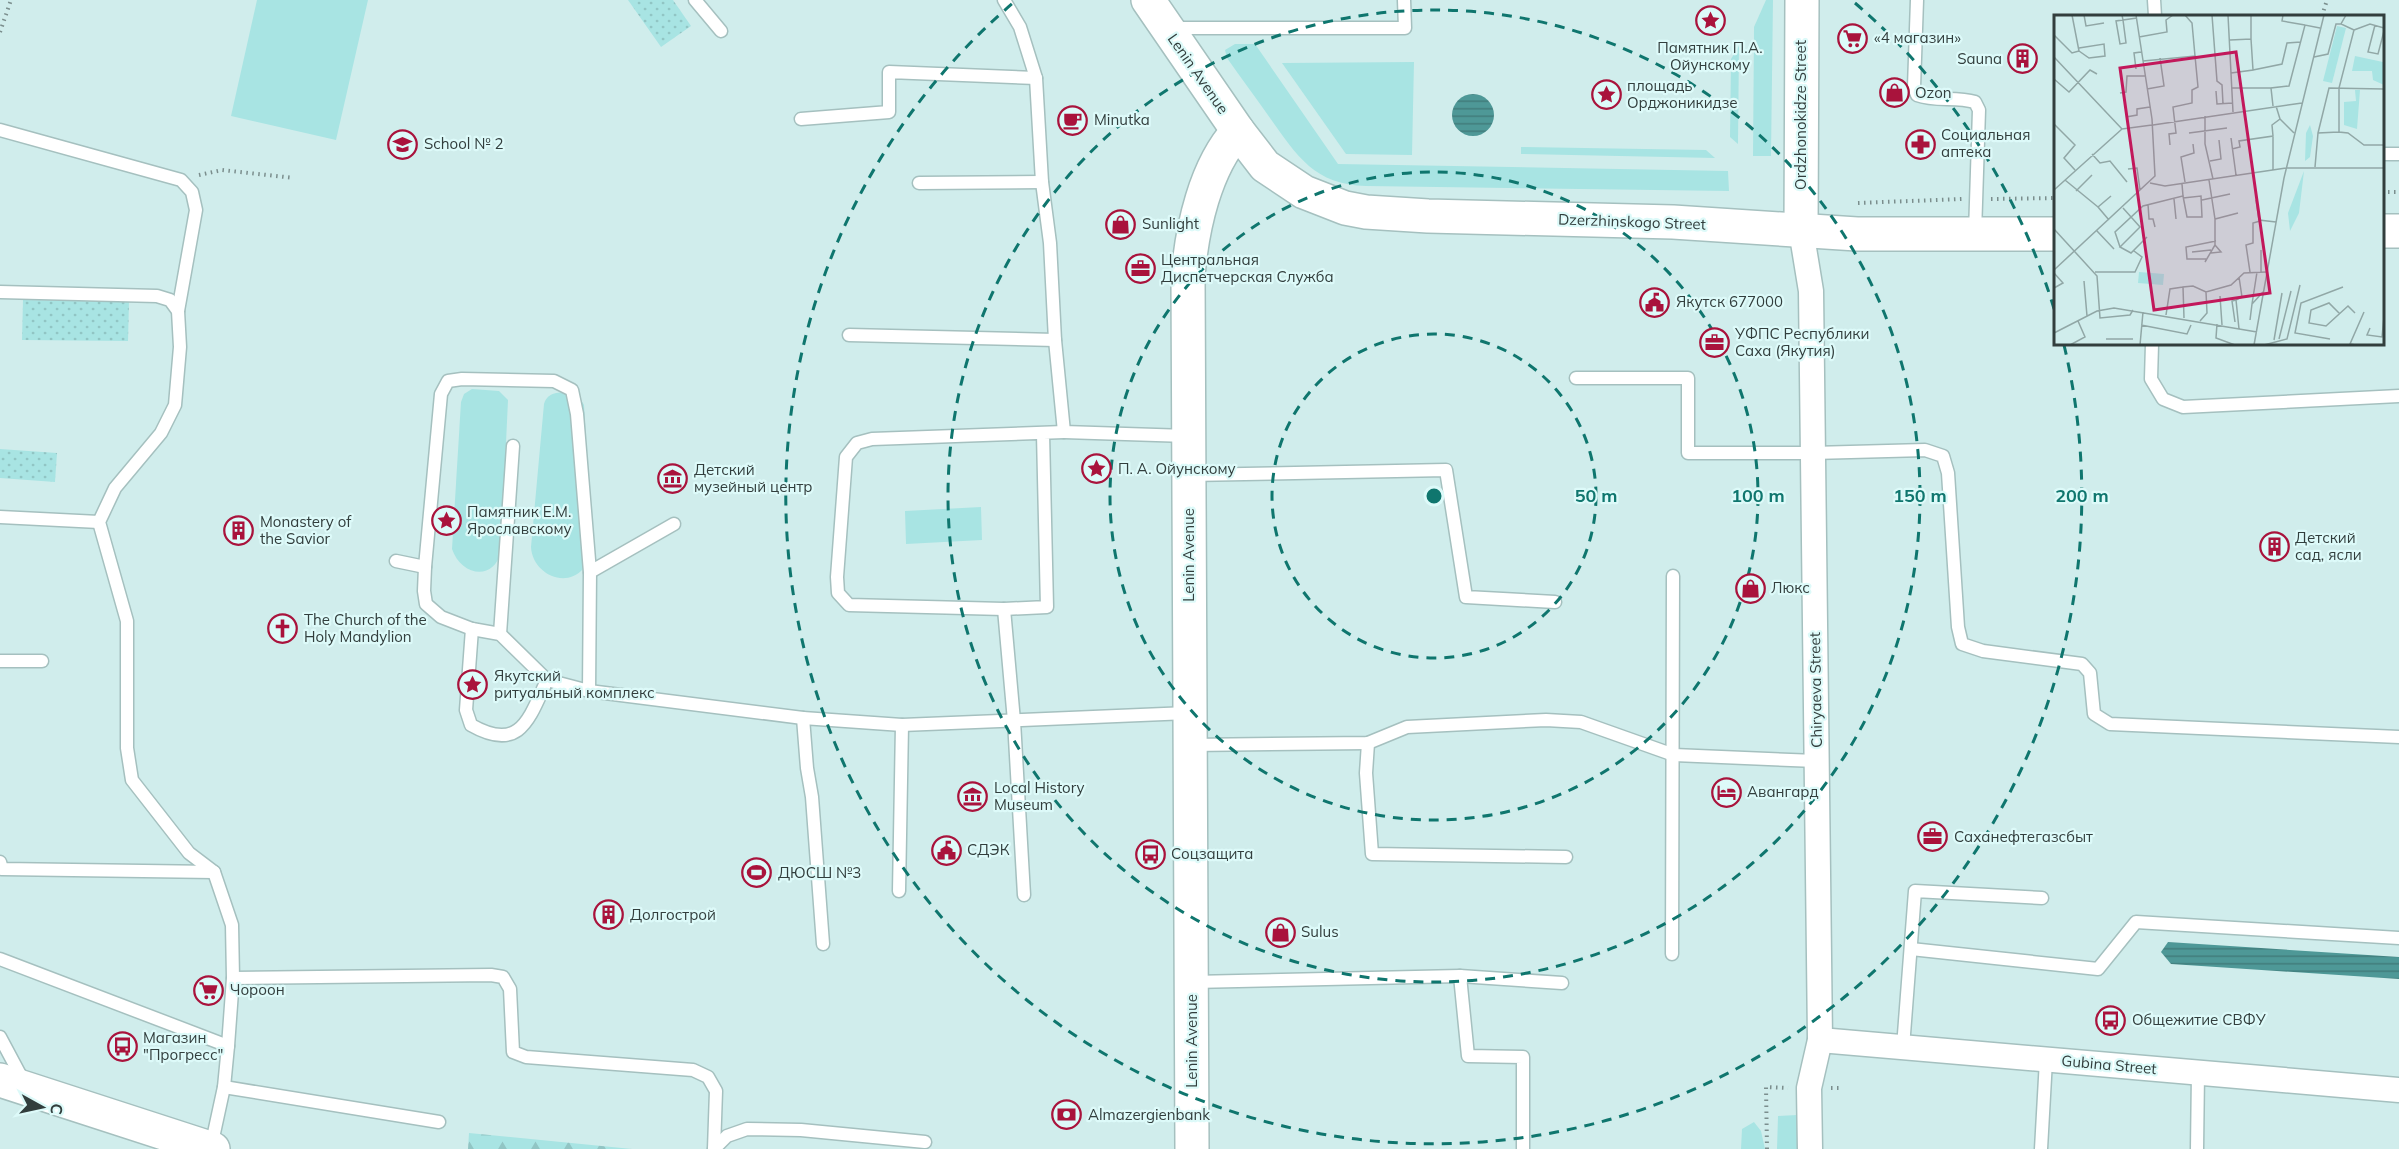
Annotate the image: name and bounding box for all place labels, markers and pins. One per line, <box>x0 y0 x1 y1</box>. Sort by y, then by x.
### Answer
place icon: Памятник П.А. Ойунскому <box>1694 5 1726 37</box>
supermarket icon: «4 магазин» <box>1837 22 1869 54</box>
place label: «4 магазин» <box>1874 28 1961 47</box>
place label: Памятник П.А. Ойунскому <box>1657 38 1763 74</box>
building icon: Sauna <box>2007 43 2039 75</box>
place label: Sauna <box>1957 49 2002 68</box>
place label: площадь Орджоникидзе <box>1627 76 1738 112</box>
shop icon: Ozon <box>1878 77 1910 109</box>
place icon: площадь Орджоникидзе <box>1590 79 1622 111</box>
place label: Ozon <box>1915 83 1952 102</box>
cafe icon: Minutka <box>1057 104 1089 136</box>
place label: Minutka <box>1094 110 1150 129</box>
place label: Социальная аптека <box>1941 125 2030 161</box>
school or university icon: School № 2 <box>387 128 419 160</box>
pharmacy icon: Социальная аптека <box>1904 128 1936 160</box>
place label: School № 2 <box>424 134 503 153</box>
shop icon: Sunlight <box>1105 208 1137 240</box>
place label: Sunlight <box>1142 214 1199 233</box>
place label: Центральная Диспетчерская Служба <box>1161 250 1334 286</box>
office icon: Центральная Диспетчерская Служба <box>1124 253 1156 285</box>
public building icon: Якутск 677000 <box>1639 286 1671 318</box>
place label: Якутск 677000 <box>1676 292 1783 311</box>
place label: УФПС Республики Саха (Якутия) <box>1734 324 1869 360</box>
office icon: УФПС Республики Саха (Якутия) <box>1698 327 1730 359</box>
place icon: П. А. Ойунскому <box>1081 453 1113 485</box>
place label: П. А. Ойунскому <box>1118 459 1236 478</box>
place label: Детский музейный центр <box>694 460 812 496</box>
museum icon: Детский музейный центр <box>657 463 689 495</box>
centre of rings <box>1424 486 1444 506</box>
place label: Памятник Е.М. Ярославскому <box>467 502 572 538</box>
place icon: Памятник Е.М. Ярославскому <box>430 505 462 537</box>
place label: Monastery of the Savior <box>260 512 352 548</box>
building icon: Monastery of the Savior <box>223 515 255 547</box>
place label: Детский сад, ясли <box>2295 528 2362 564</box>
building icon: Детский сад, ясли <box>2258 531 2290 563</box>
shop icon: Люкс <box>1734 572 1766 604</box>
place label: Люкс <box>1771 578 1810 597</box>
place label: The Church of the Holy Mandylion <box>304 610 427 646</box>
church icon: The Church of the Holy Mandylion <box>267 613 299 645</box>
place label: Якутский ритуальный комплекс <box>494 666 655 702</box>
place icon: Якутский ритуальный комплекс <box>457 669 489 701</box>
hotel icon: Авангард <box>1710 776 1742 808</box>
place label: Local History Museum <box>994 778 1085 814</box>
museum icon: Local History Museum <box>957 781 989 813</box>
place label: Авангард <box>1747 782 1819 801</box>
office icon: Саханефтегазсбыт <box>1917 821 1949 853</box>
place label: Саханефтегазсбыт <box>1954 827 2093 846</box>
public building icon: СДЭК <box>930 834 962 866</box>
bus stop icon: Соцзащита <box>1134 838 1166 870</box>
place label: СДЭК <box>967 840 1010 859</box>
place label: Соцзащита <box>1171 844 1253 863</box>
sports icon: ДЮСШ №3 <box>741 857 773 889</box>
place label: ДЮСШ №3 <box>778 863 861 882</box>
building icon: Долгострой <box>593 899 625 931</box>
place label: Долгострой <box>630 905 716 924</box>
shop icon: Sulus <box>1264 916 1296 948</box>
place label: Sulus <box>1301 922 1339 941</box>
supermarket icon: Чороон <box>193 974 225 1006</box>
place label: Чороон <box>230 980 285 999</box>
bus stop icon: Общежитие СВФУ <box>2095 1004 2127 1036</box>
place label: Общежитие СВФУ <box>2132 1010 2266 1029</box>
place label: Магазин "Прогресс" <box>143 1028 223 1064</box>
bus stop icon: Магазин "Прогресс" <box>106 1031 138 1063</box>
bank icon: Almazergienbank <box>1051 1099 1083 1131</box>
place label: Almazergienbank <box>1088 1105 1210 1124</box>

